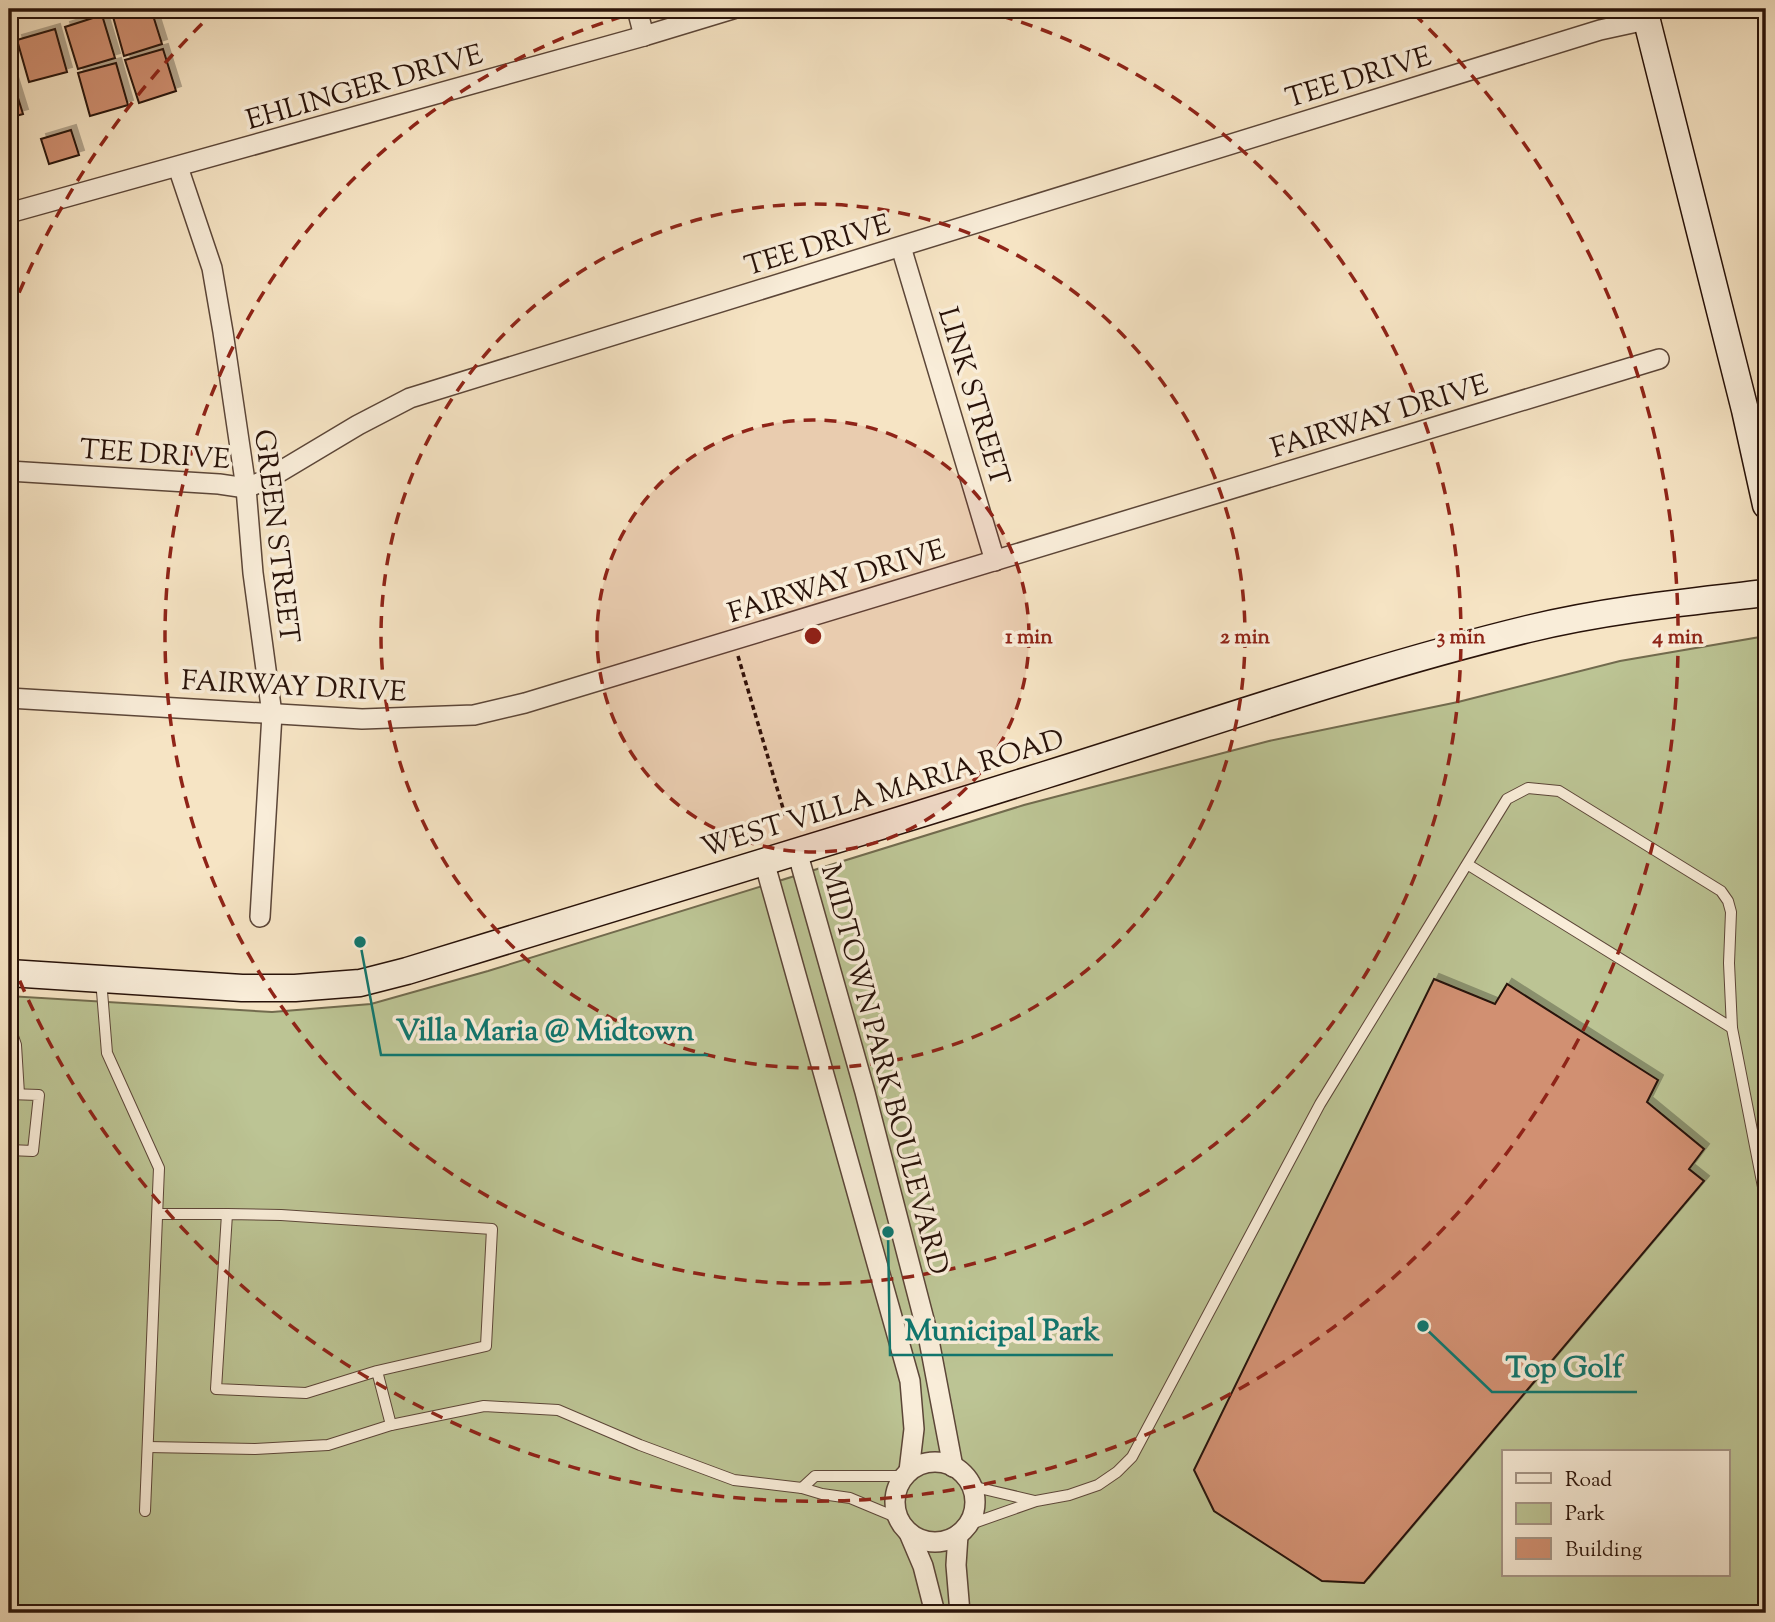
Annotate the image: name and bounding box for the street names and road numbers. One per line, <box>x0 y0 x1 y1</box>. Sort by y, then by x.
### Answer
street label: EHLINGER DRIVE <box>242 36 488 142</box>
street label: TEE DRIVE <box>1281 38 1437 120</box>
street label: TEE DRIVE <box>740 206 896 288</box>
street label: LINK STREET <box>926 303 1018 491</box>
street label: FAIRWAY DRIVE <box>1266 366 1493 470</box>
street label: GREEN STREET <box>242 427 308 646</box>
street label: TEE DRIVE <box>78 431 231 481</box>
street label: FAIRWAY DRIVE <box>723 531 950 635</box>
street label: FAIRWAY DRIVE <box>180 662 407 714</box>
street label: WEST VILLA MARIA ROAD <box>696 721 1069 869</box>
street label: MIDTOWN PARK BOULEVARD <box>809 860 957 1280</box>

